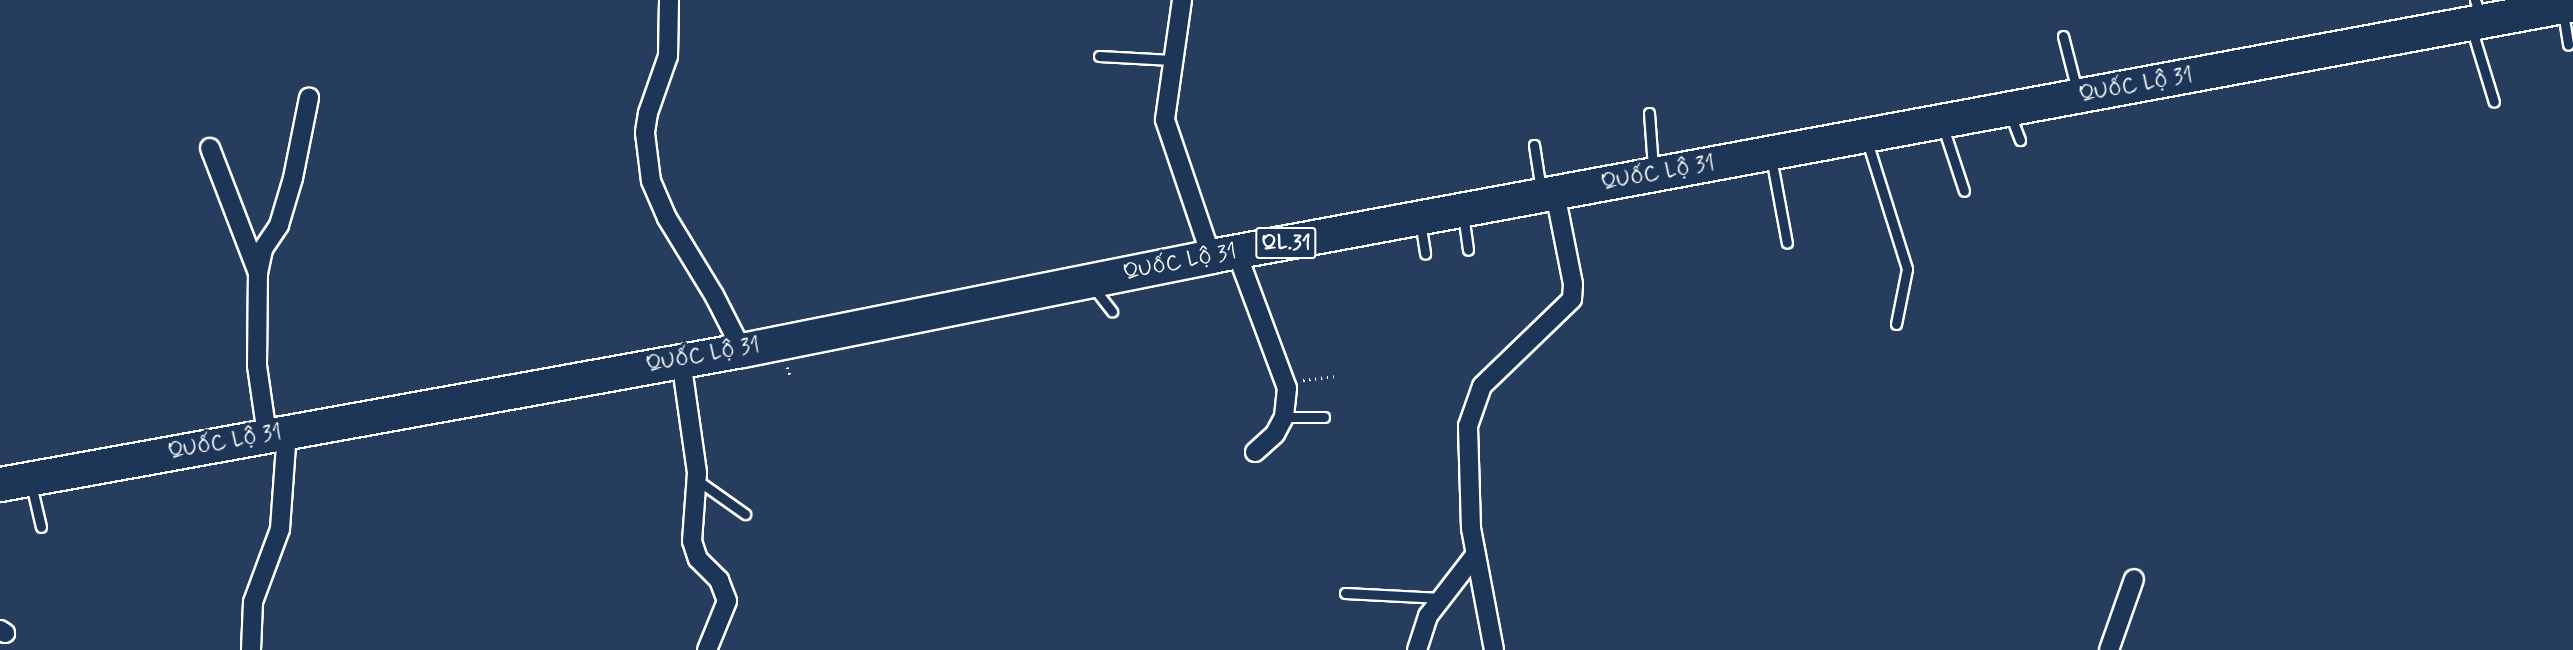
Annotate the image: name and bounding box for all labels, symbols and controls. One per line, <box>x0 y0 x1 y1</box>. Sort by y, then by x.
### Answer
street label: QUỐC LỘ 31 <box>2076 63 2196 109</box>
street label: QUỐC LỘ 31 <box>1598 151 1718 197</box>
road number: QL.31 <box>1254 225 1318 261</box>
street label: QUỐC LỘ 31 <box>1120 239 1240 287</box>
street label: QUỐC LỘ 31 <box>643 333 763 379</box>
street label: QUỐC LỘ 31 <box>165 420 285 466</box>

